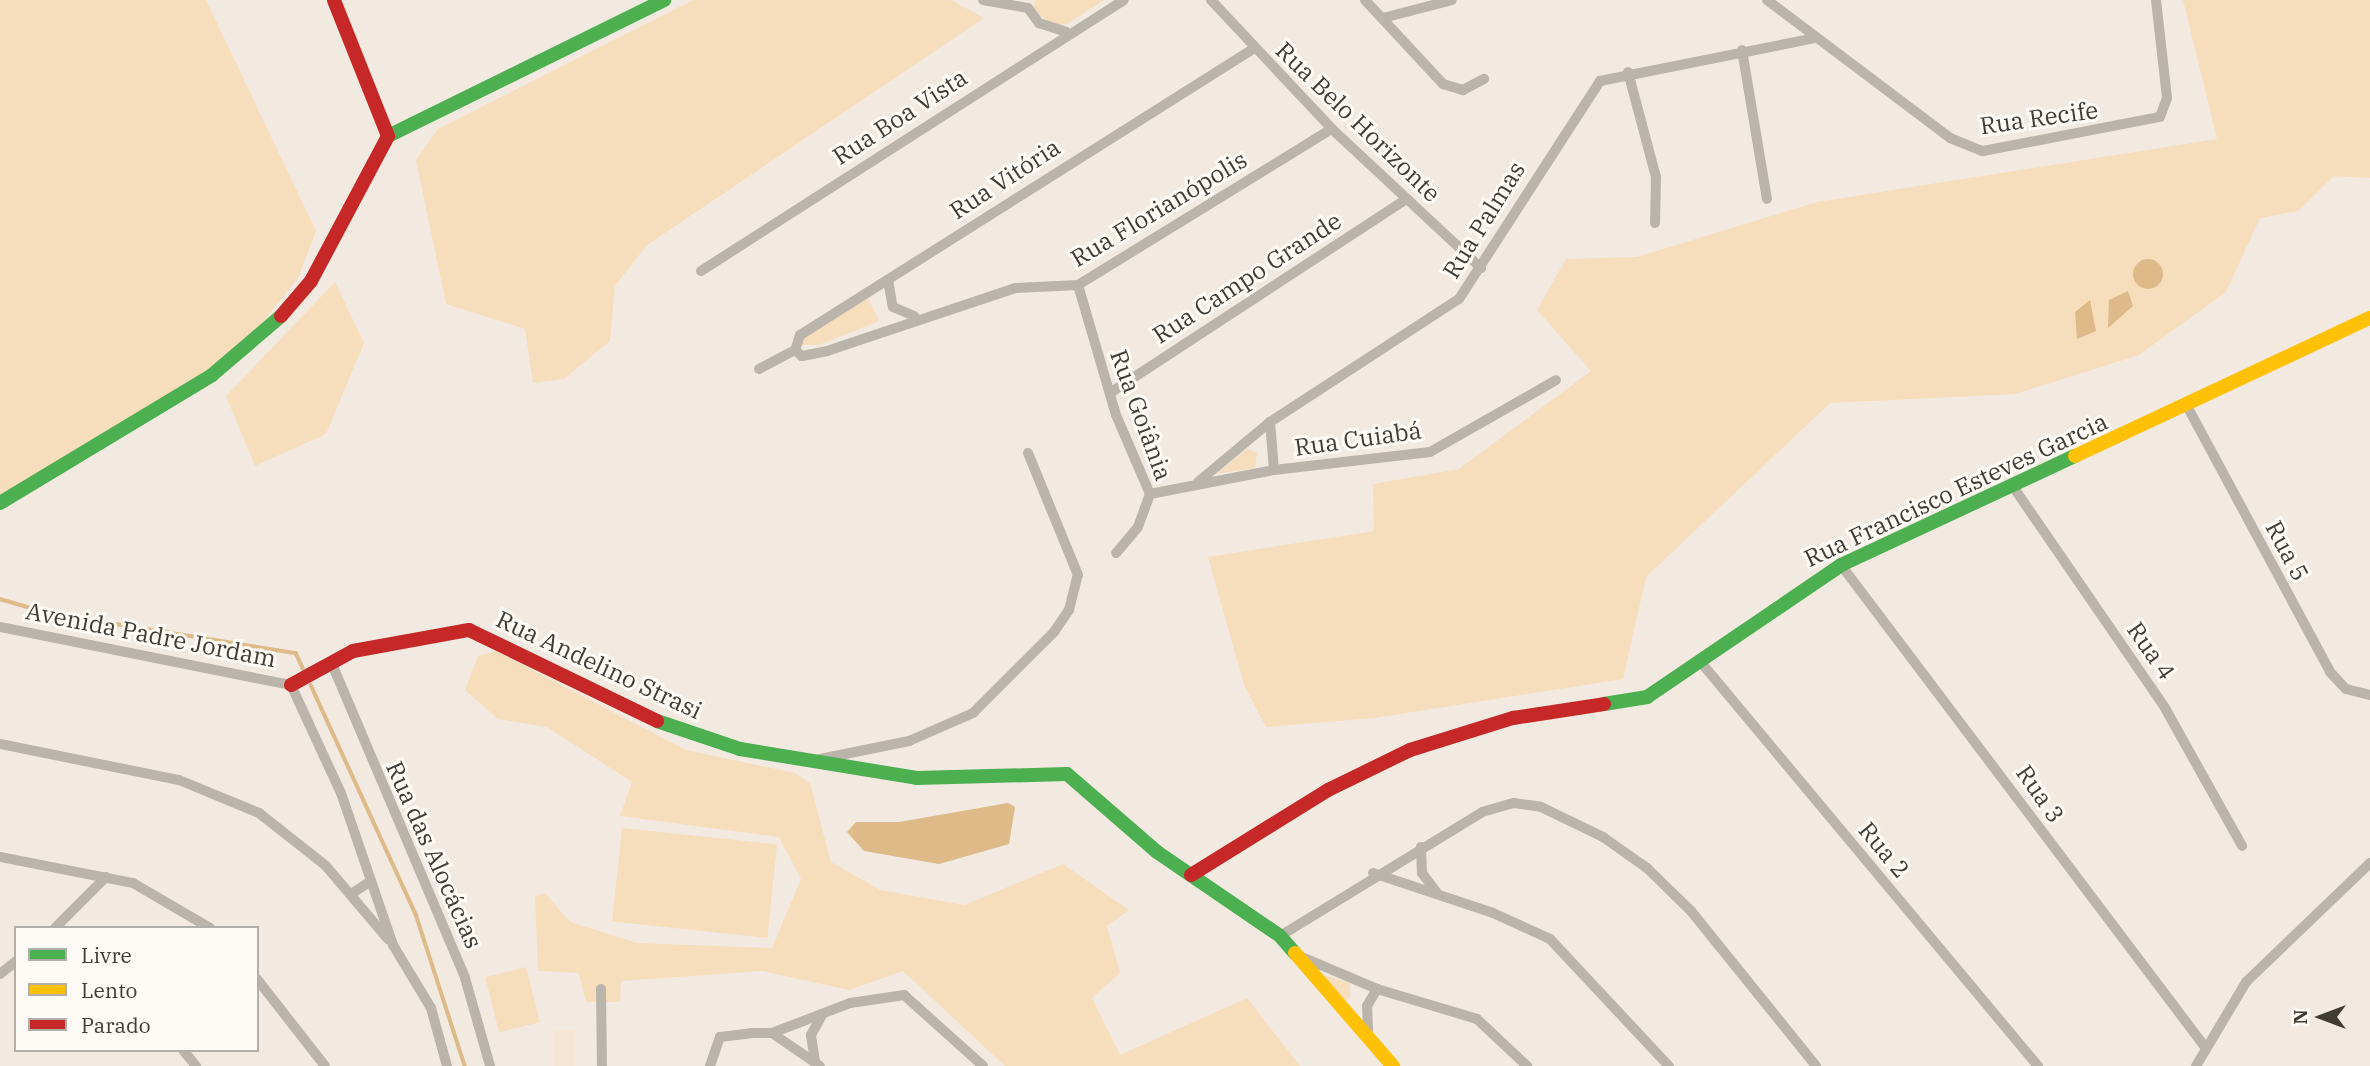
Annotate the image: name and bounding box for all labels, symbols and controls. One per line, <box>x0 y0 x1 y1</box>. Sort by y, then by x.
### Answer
street label: Rua Belo Horizonte <box>1270 36 1446 208</box>
street label: Rua Boa Vista <box>827 63 973 171</box>
street label: Rua Recife <box>1978 95 2100 141</box>
street label: Rua Vitória <box>944 133 1066 225</box>
street label: Rua Florianópolis <box>1066 145 1252 273</box>
street label: Rua Palmas <box>1437 156 1531 284</box>
street label: Rua Campo Grande <box>1147 206 1347 350</box>
street label: Rua Goiânia <box>1104 346 1178 484</box>
street label: Rua Francisco Esteves Garcia <box>1800 407 2112 573</box>
street label: Rua Cuiabá <box>1293 416 1423 462</box>
street label: Rua 5 <box>2259 516 2315 586</box>
street label: Avenida Padre Jordam <box>23 597 279 673</box>
street label: Rua Andelino Strasi <box>492 605 706 725</box>
street label: Rua 4 <box>2121 617 2181 685</box>
street label: Rua das Alocácias <box>380 757 488 953</box>
street label: Rua 3 <box>2010 760 2070 828</box>
street label: Rua 2 <box>1852 816 1916 884</box>
legend <box>14 926 259 1052</box>
text: Livre <box>81 941 132 969</box>
text: Lento <box>81 976 137 1004</box>
north arrow <box>2286 982 2356 1052</box>
text: N <box>2288 1009 2312 1025</box>
text: Parado <box>81 1011 151 1039</box>

